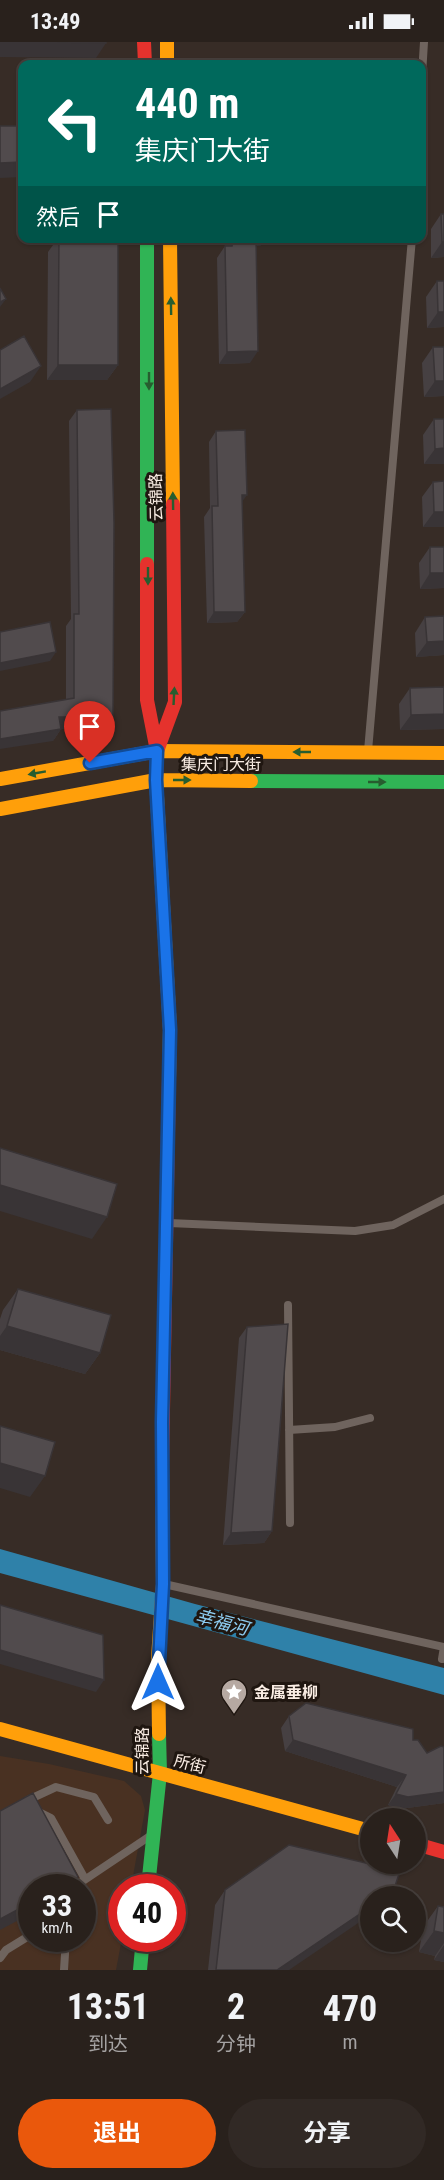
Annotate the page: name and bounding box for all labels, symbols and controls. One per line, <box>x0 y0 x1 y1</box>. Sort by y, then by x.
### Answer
text: 13:49 <box>30 9 81 34</box>
text: 440 m <box>135 79 240 128</box>
icon: left <box>36 84 114 162</box>
text: 集庆门大街 <box>135 135 270 167</box>
icon: arrive <box>92 198 125 231</box>
text: 然后 <box>36 205 80 230</box>
one-way arrow <box>166 296 176 315</box>
one-way arrow <box>144 371 154 390</box>
street label: 云锦路 <box>146 473 166 521</box>
one-way arrow <box>168 491 178 510</box>
one-way arrow <box>143 566 153 585</box>
one-way arrow <box>169 686 179 705</box>
pin <box>64 701 115 763</box>
icon: arrive <box>73 710 106 743</box>
one-way arrow <box>292 747 311 757</box>
street label: 集庆门大街 <box>181 755 261 774</box>
one-way arrow <box>28 769 47 778</box>
one-way arrow <box>172 775 191 785</box>
one-way arrow <box>367 777 386 786</box>
water label: 幸福河 <box>193 1605 254 1640</box>
position arrow <box>126 1650 190 1714</box>
place icon: 金属垂柳 <box>219 1677 249 1715</box>
place label: 金属垂柳 <box>254 1683 318 1702</box>
street label: 云锦路 <box>133 1727 152 1775</box>
street label: 所街 <box>172 1751 208 1777</box>
north arrow <box>360 1808 426 1874</box>
map controls <box>360 1808 426 1952</box>
speed limit sign: 40 <box>108 1874 186 1952</box>
button: search <box>360 1886 426 1952</box>
text: 33 <box>42 1888 72 1923</box>
text: km/h <box>42 1919 72 1937</box>
text: 13:51 <box>67 1986 149 2028</box>
text: 2 <box>227 1986 245 2028</box>
text: 470 <box>323 1988 377 2030</box>
text: m <box>342 2030 358 2054</box>
text: 到达 <box>88 2032 128 2056</box>
text: 分钟 <box>216 2032 256 2056</box>
button: 退出 <box>18 2099 216 2168</box>
button: 分享 <box>228 2099 426 2168</box>

